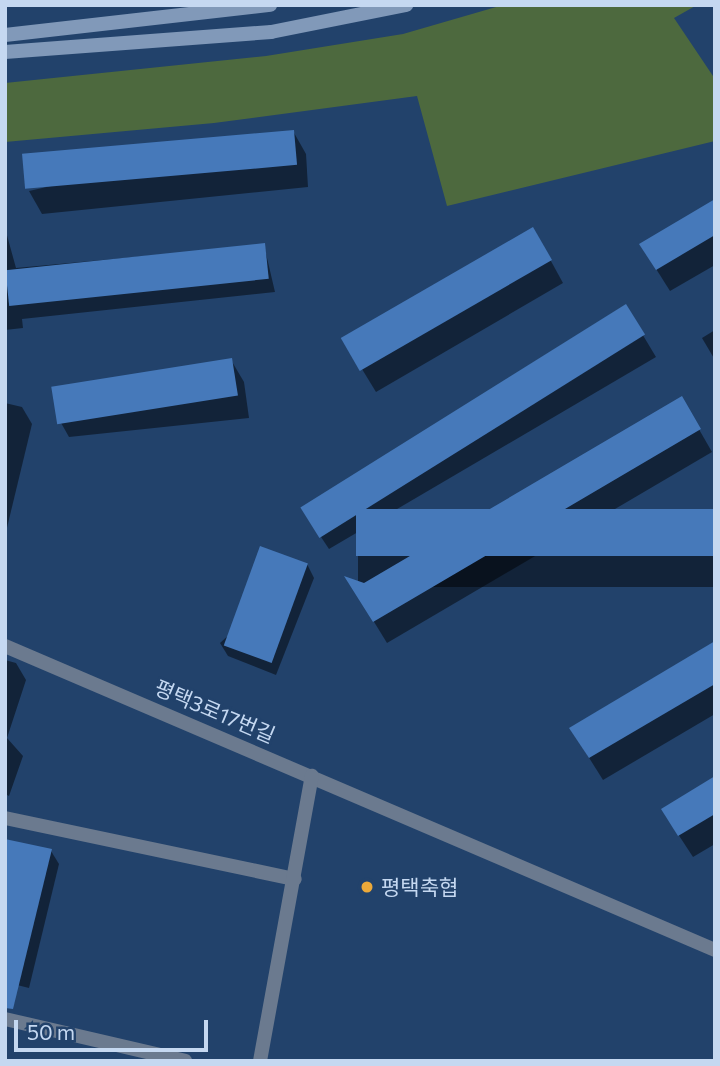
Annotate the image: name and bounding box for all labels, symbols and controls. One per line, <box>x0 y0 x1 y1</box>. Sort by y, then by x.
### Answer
street label: 평택3로17번길 <box>151 674 279 748</box>
place label: 평택축협 <box>381 874 458 900</box>
marker: 평택축협 <box>359 879 375 895</box>
scale bar <box>18 1006 212 1050</box>
text: 50 m <box>27 1019 75 1044</box>

